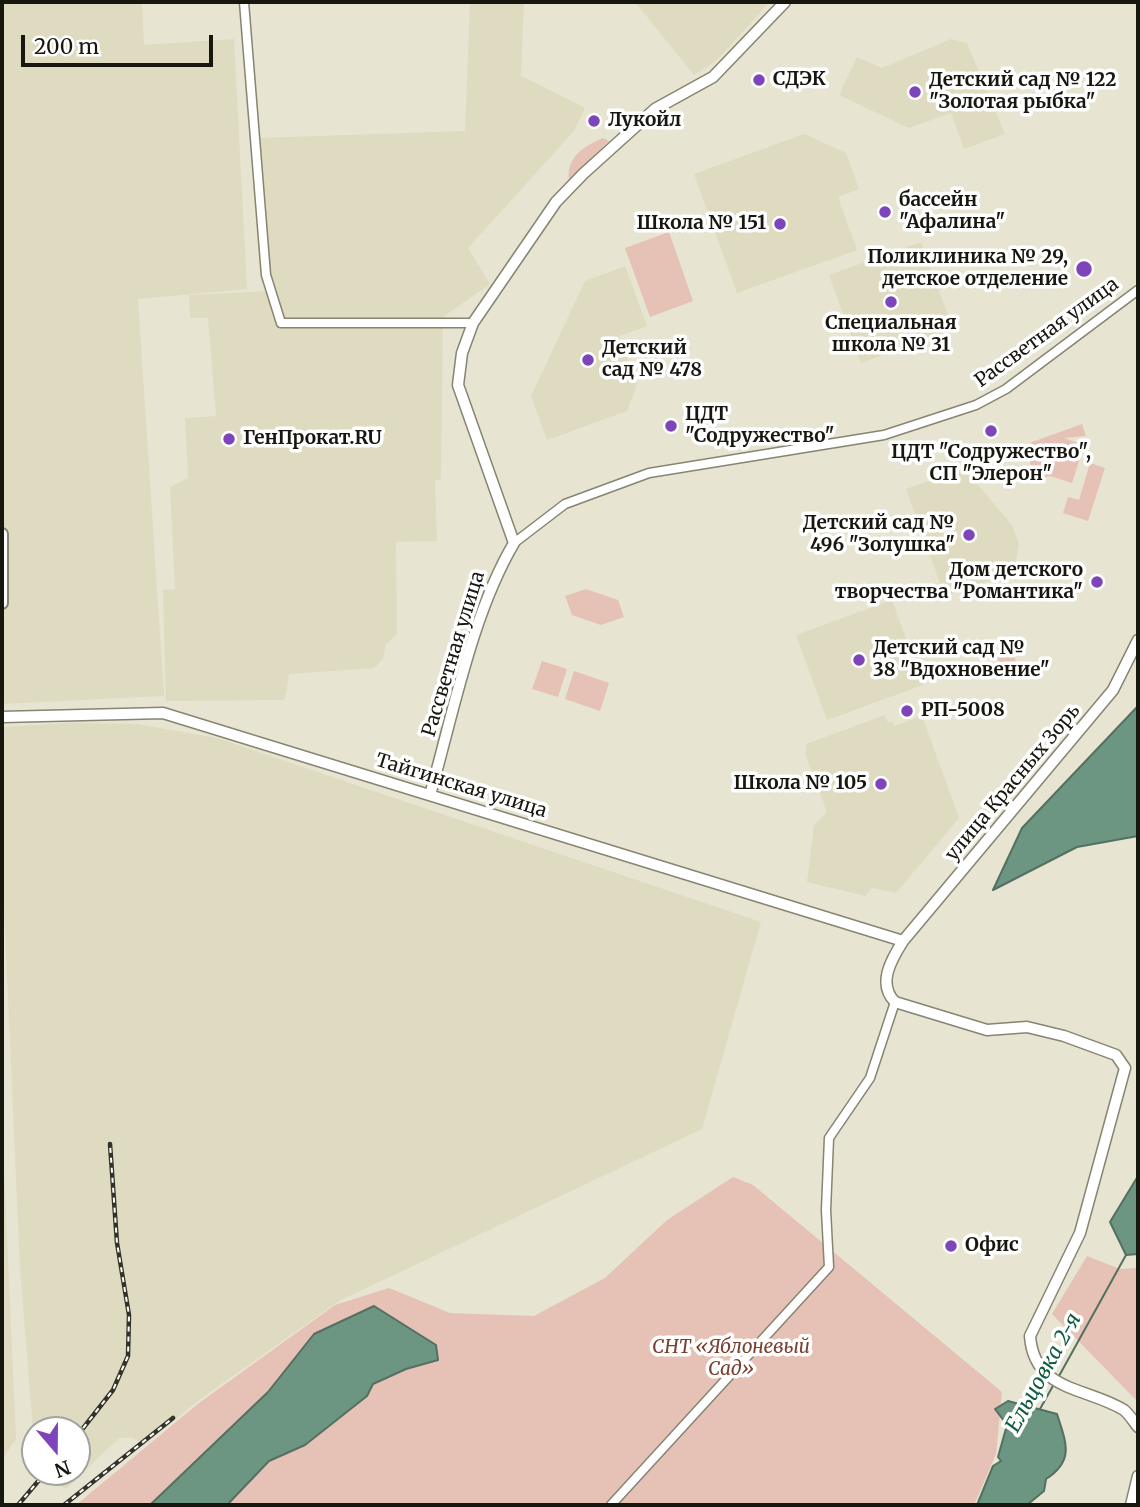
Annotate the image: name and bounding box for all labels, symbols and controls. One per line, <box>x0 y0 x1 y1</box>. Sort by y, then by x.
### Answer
scale bar <box>24 21 217 65</box>
text: 200 m <box>34 33 99 60</box>
place label: СДЭК <box>773 69 826 91</box>
place label: Детский сад № 122 "Золотая рыбка" <box>929 70 1116 114</box>
marker: СДЭК <box>751 72 767 88</box>
marker: Детский сад № 122 "Золотая рыбка" <box>907 84 923 100</box>
place label: Лукойл <box>608 110 681 132</box>
marker: Лукойл <box>586 113 602 129</box>
place label: бассейн "Афалина" <box>899 190 1005 234</box>
marker: бассейн "Афалина" <box>877 204 893 220</box>
place label: Школа № 151 <box>637 213 766 235</box>
marker: Школа № 151 <box>772 216 788 232</box>
place label: Поликлиника № 29, детское отделение <box>867 247 1068 291</box>
marker: Поликлиника № 29, детское отделение <box>1074 259 1094 279</box>
street label: Рассветная улица <box>971 273 1123 393</box>
marker: Специальная школа № 31 <box>883 294 899 310</box>
place label: Специальная школа № 31 <box>825 313 957 357</box>
place label: Детский сад № 478 <box>602 338 702 382</box>
marker: Детский сад № 478 <box>580 352 596 368</box>
place label: ЦДТ "Содружество" <box>685 404 835 448</box>
marker: ЦДТ "Содружество" <box>663 418 679 434</box>
marker: ЦДТ "Содружество", СП "Элерон" <box>983 423 999 439</box>
place label: ГенПрокат.RU <box>243 428 382 450</box>
marker: ГенПрокат.RU <box>221 431 237 447</box>
place label: ЦДТ "Содружество", СП "Элерон" <box>891 442 1091 486</box>
place label: Детский сад № 496 "Золушка" <box>803 513 955 557</box>
marker: Детский сад № 496 "Золушка" <box>961 527 977 543</box>
place label: Дом детского творчества "Романтика" <box>835 560 1083 604</box>
street label: Рассветная улица <box>418 569 490 739</box>
marker: Дом детского творчества "Романтика" <box>1089 574 1105 590</box>
place label: Детский сад № 38 "Вдохновение" <box>873 638 1050 682</box>
marker: Детский сад № 38 "Вдохновение" <box>851 652 867 668</box>
place label: РП-5008 <box>921 700 1005 722</box>
street label: улица Красных Зорь <box>941 700 1085 866</box>
marker: РП-5008 <box>899 703 915 719</box>
street label: Тайгинская улица <box>373 749 549 823</box>
place label: Школа № 105 <box>734 773 867 795</box>
marker: Школа № 105 <box>873 776 889 792</box>
place label: Офис <box>965 1235 1019 1257</box>
marker: Офис <box>943 1238 959 1254</box>
water label: Ельцовка 2-я <box>1001 1309 1087 1437</box>
park label: СНТ «Яблоневый Сад» <box>652 1337 810 1381</box>
north arrow <box>21 1416 91 1486</box>
text: N <box>51 1455 74 1483</box>

